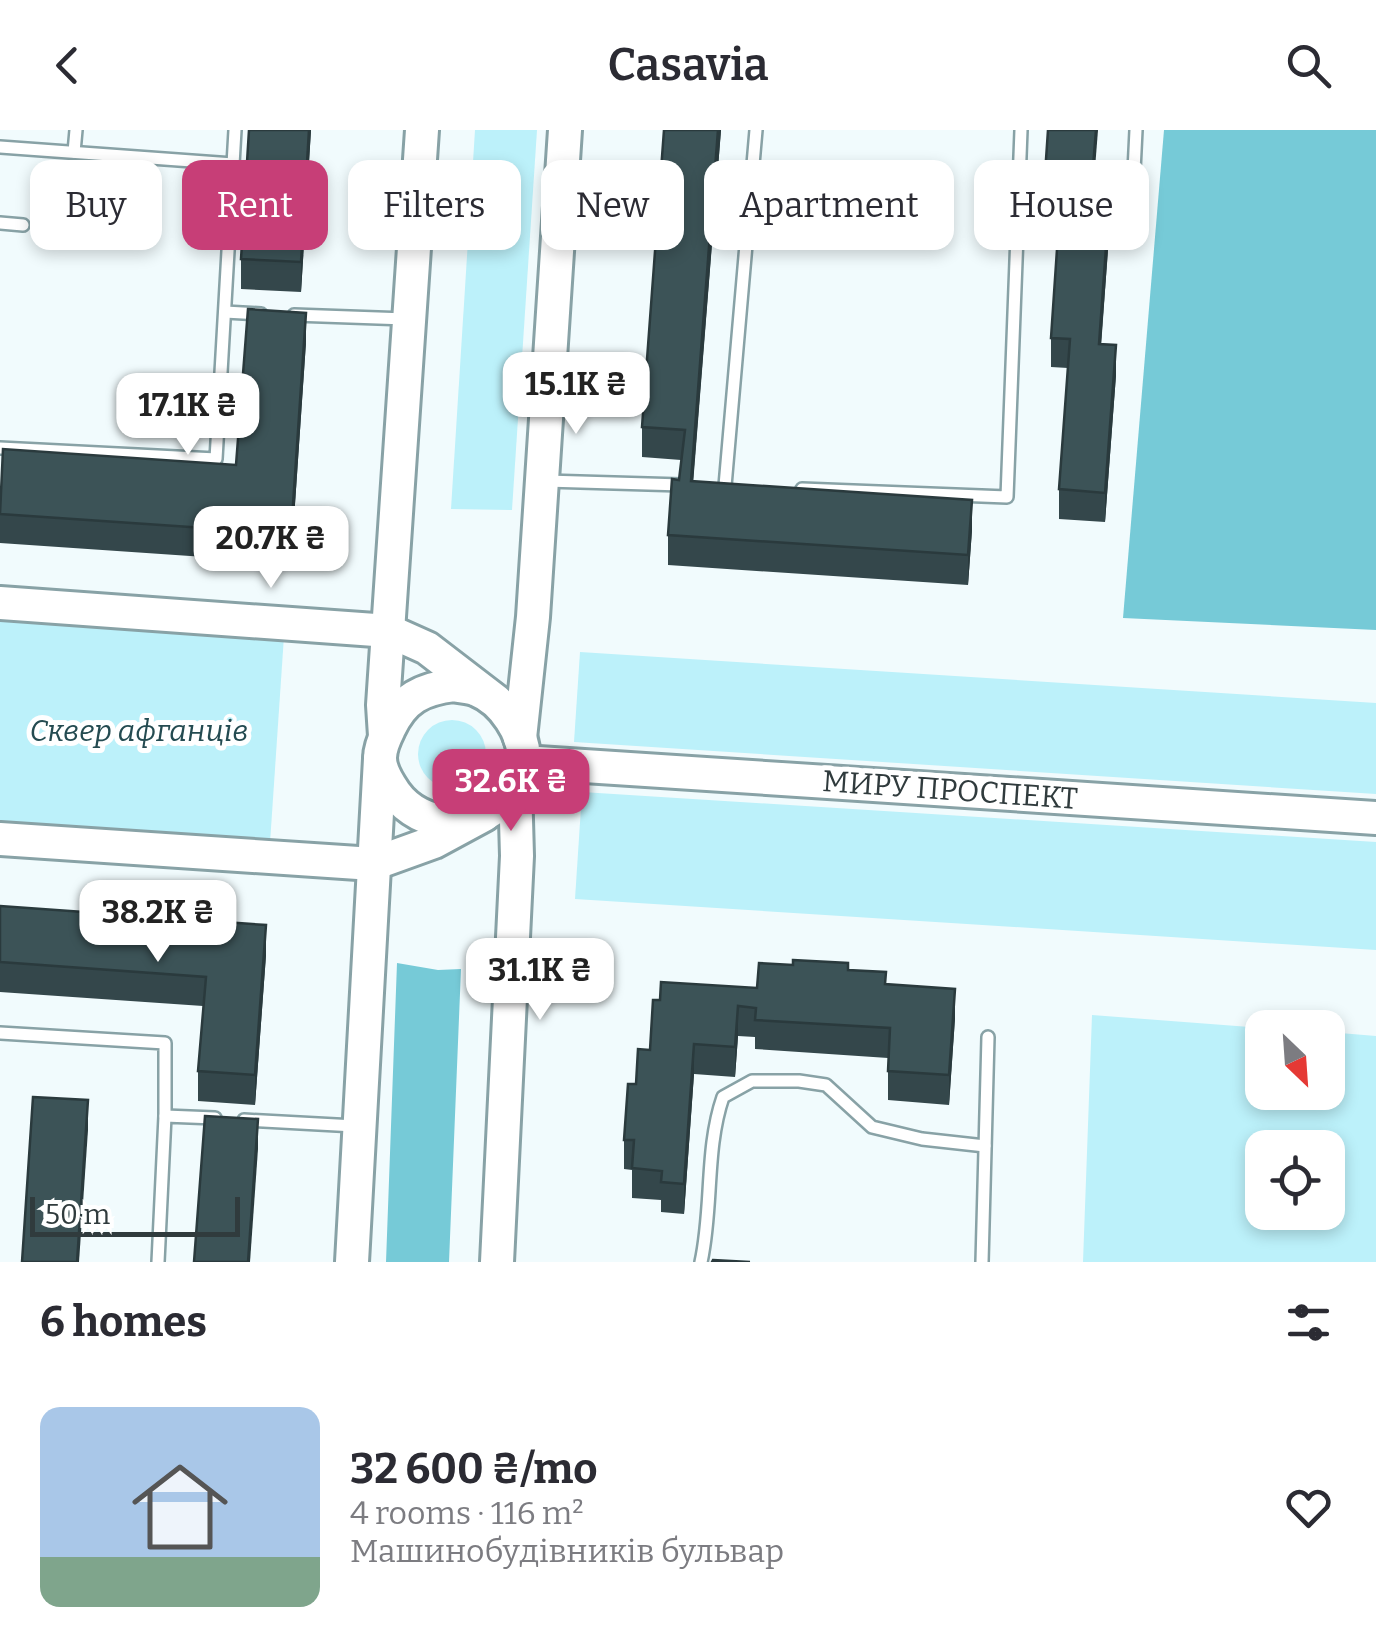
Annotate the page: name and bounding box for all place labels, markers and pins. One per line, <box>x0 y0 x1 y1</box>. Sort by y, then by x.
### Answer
pin: 15.1K ₴ <box>484 352 668 437</box>
pin: 17.1K ₴ <box>96 373 280 458</box>
pin: 20.7K ₴ <box>179 506 363 591</box>
pin: 32.6K ₴ <box>419 749 603 834</box>
pin: 38.2K ₴ <box>66 880 250 965</box>
pin: 31.1K ₴ <box>448 938 632 1023</box>

